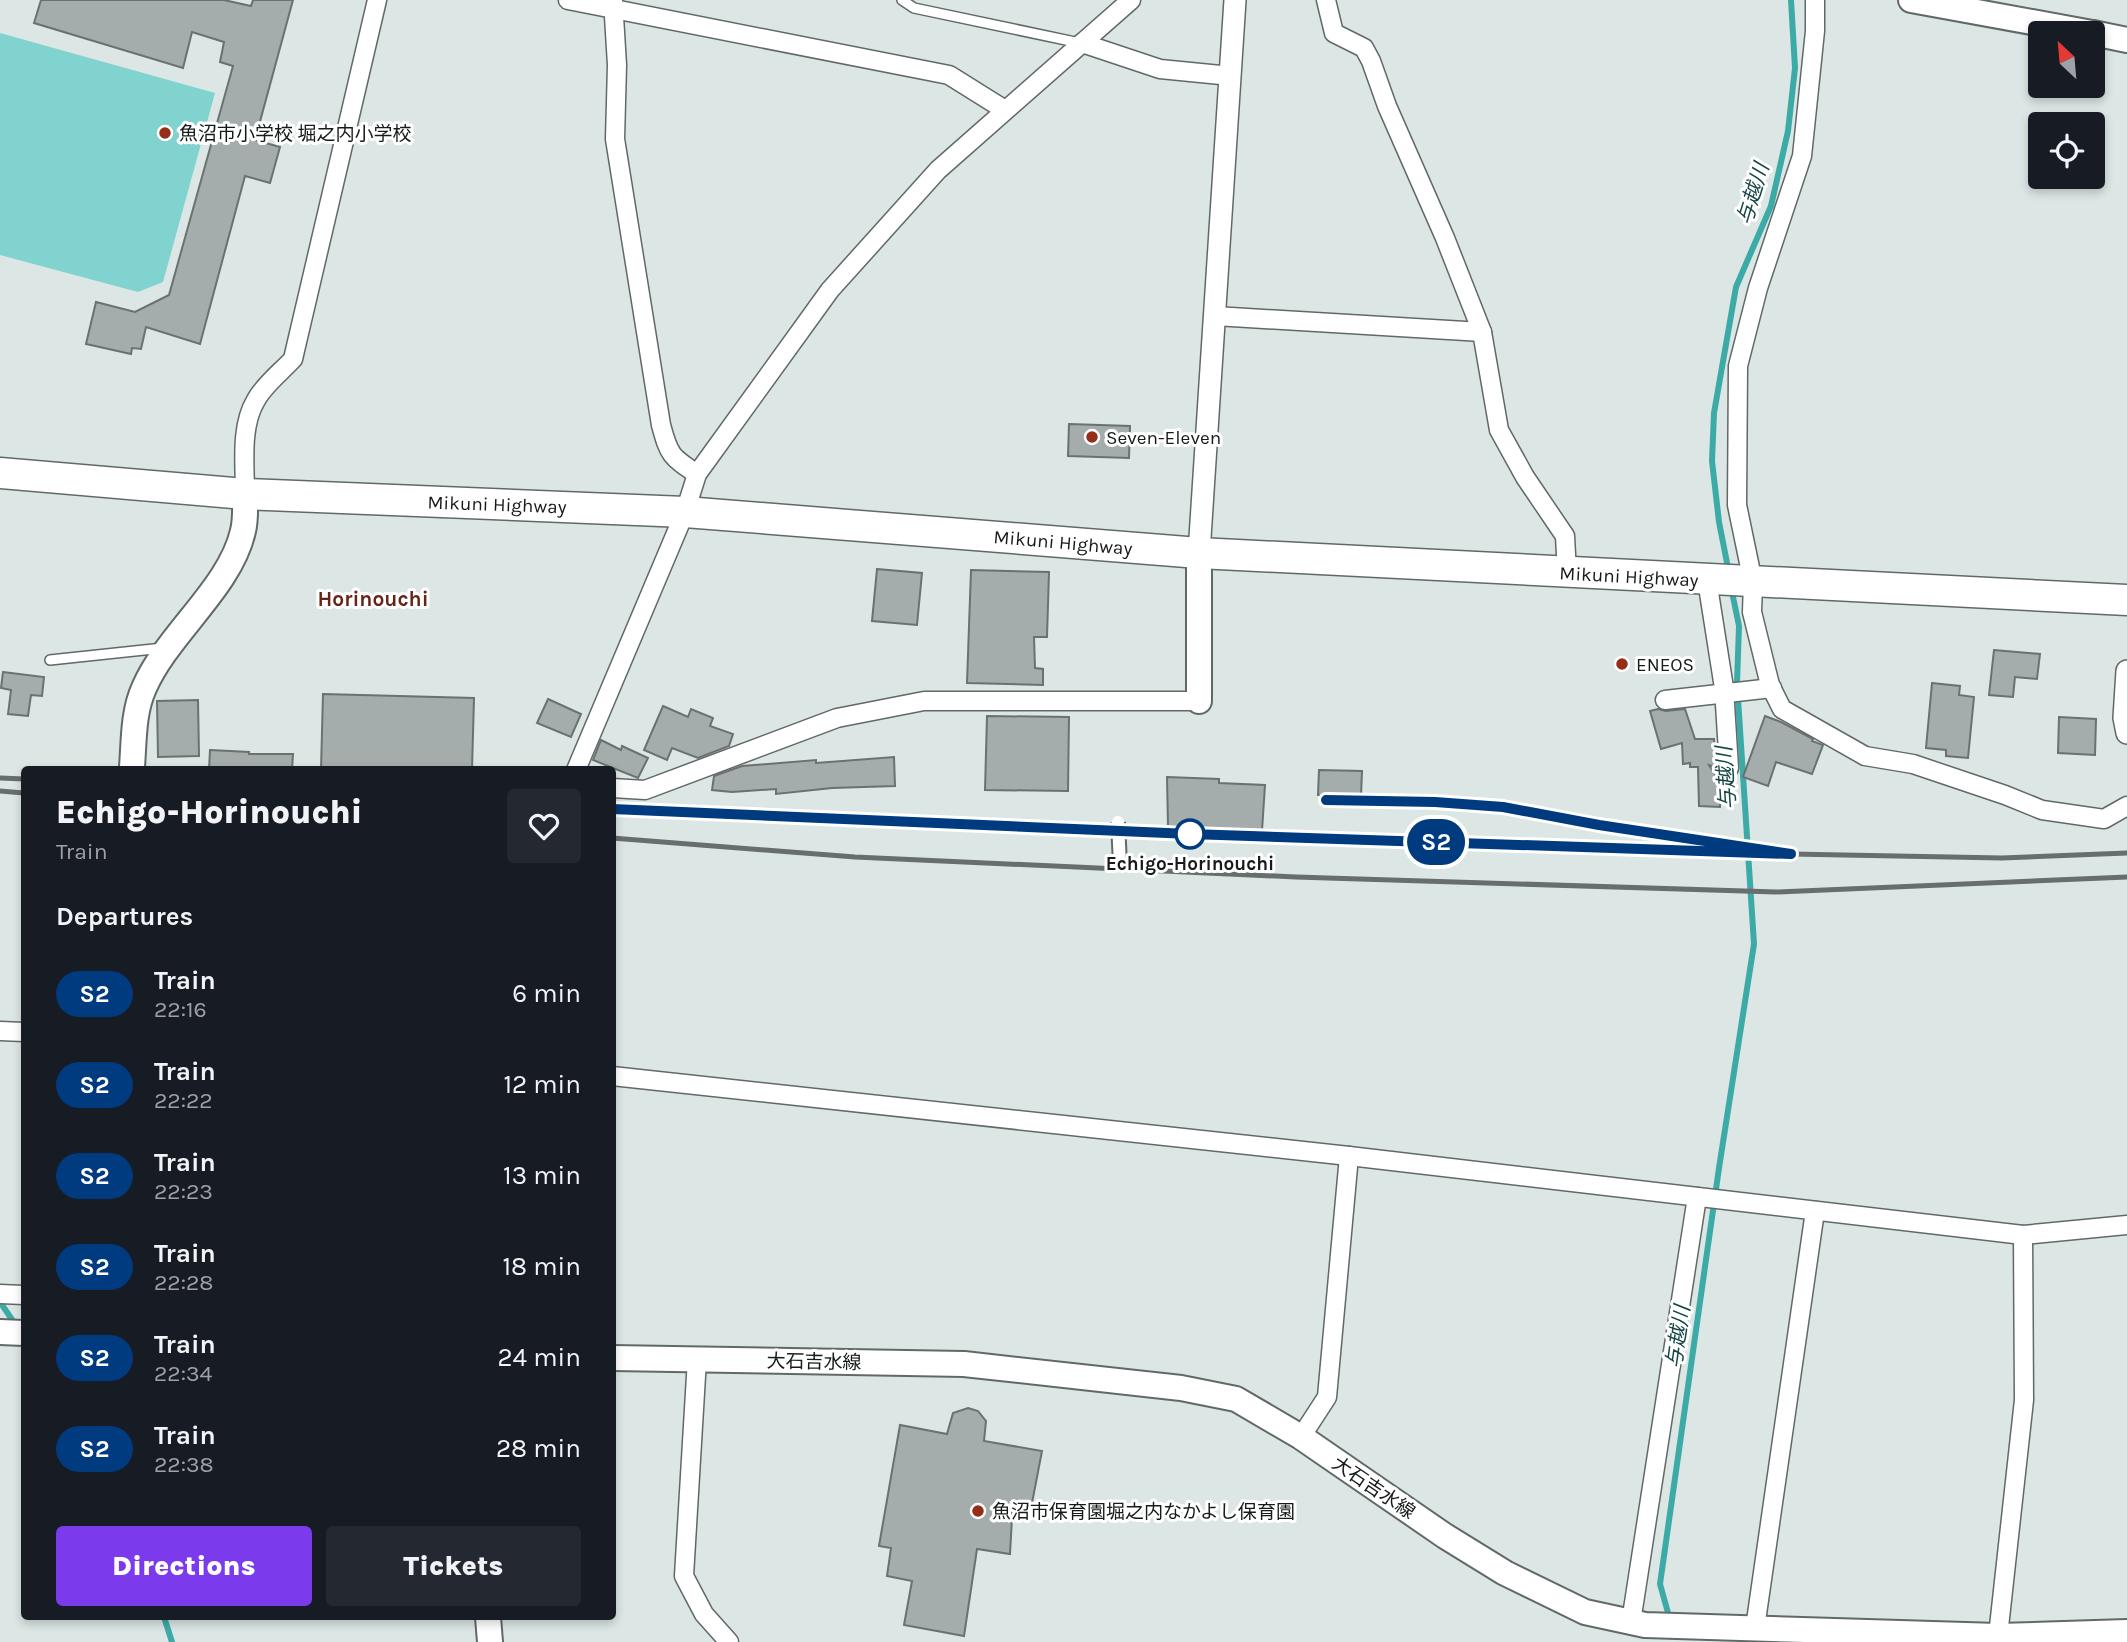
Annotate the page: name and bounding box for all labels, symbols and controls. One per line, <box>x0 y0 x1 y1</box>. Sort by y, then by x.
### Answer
north arrow <box>2028 21 2105 98</box>
map controls <box>2028 21 2105 189</box>
button: locate <box>2028 112 2105 189</box>
place label: 魚沼市小学校 堀之内小学校 <box>179 123 412 145</box>
marker: 魚沼市小学校 堀之内小学校 <box>157 125 173 141</box>
water label: 与越川 <box>1732 158 1774 228</box>
place label: Seven-Eleven <box>1106 427 1221 449</box>
marker: Seven-Eleven <box>1084 429 1100 445</box>
street label: Mikuni Highway <box>427 492 567 518</box>
street label: Mikuni Highway <box>993 526 1133 560</box>
street label: Mikuni Highway <box>1559 562 1699 592</box>
district label: Horinouchi <box>317 587 429 611</box>
place label: ENEOS <box>1636 654 1694 676</box>
marker: ENEOS <box>1614 656 1630 672</box>
water label: 与越川 <box>1712 744 1740 810</box>
button: heart <box>507 789 581 863</box>
text: Echigo-Horinouchi <box>56 793 363 831</box>
marker: Echigo-Horinouchi <box>1175 819 1205 849</box>
line badge: S2 <box>1404 819 1468 865</box>
text: S2 <box>1421 828 1451 856</box>
text: Train <box>56 838 108 865</box>
place label: Echigo-Horinouchi <box>1106 853 1274 875</box>
text: Departures <box>56 901 193 932</box>
text: Train <box>154 965 216 996</box>
text: 6 min <box>512 978 581 1009</box>
text: S2 <box>80 980 109 1008</box>
text: 22:16 <box>154 996 207 1023</box>
text: Train <box>154 1056 216 1087</box>
text: 12 min <box>503 1069 581 1100</box>
text: S2 <box>80 1071 109 1099</box>
text: 22:22 <box>154 1087 213 1114</box>
text: Train <box>154 1147 216 1178</box>
text: 13 min <box>503 1160 581 1191</box>
text: S2 <box>80 1162 109 1190</box>
text: 22:23 <box>154 1178 213 1205</box>
text: Train <box>154 1238 216 1269</box>
text: 18 min <box>502 1251 581 1282</box>
text: S2 <box>80 1253 109 1281</box>
text: 22:28 <box>154 1269 213 1296</box>
water label: 与越川 <box>1662 1302 1695 1370</box>
text: Train <box>154 1329 216 1360</box>
text: 24 min <box>497 1342 581 1373</box>
text: S2 <box>80 1344 109 1372</box>
street label: 大石吉水線 <box>766 1350 862 1374</box>
text: 22:34 <box>154 1360 212 1387</box>
text: Train <box>154 1420 216 1451</box>
text: 28 min <box>496 1433 581 1464</box>
text: S2 <box>80 1435 109 1463</box>
text: 22:38 <box>154 1451 214 1478</box>
street label: 大石吉水線 <box>1328 1452 1419 1524</box>
place label: 魚沼市保育園堀之内なかよし保育園 <box>992 1501 1295 1523</box>
marker: 魚沼市保育園堀之内なかよし保育園 <box>970 1503 986 1519</box>
button: Directions <box>56 1526 312 1606</box>
button: Tickets <box>326 1526 581 1606</box>

